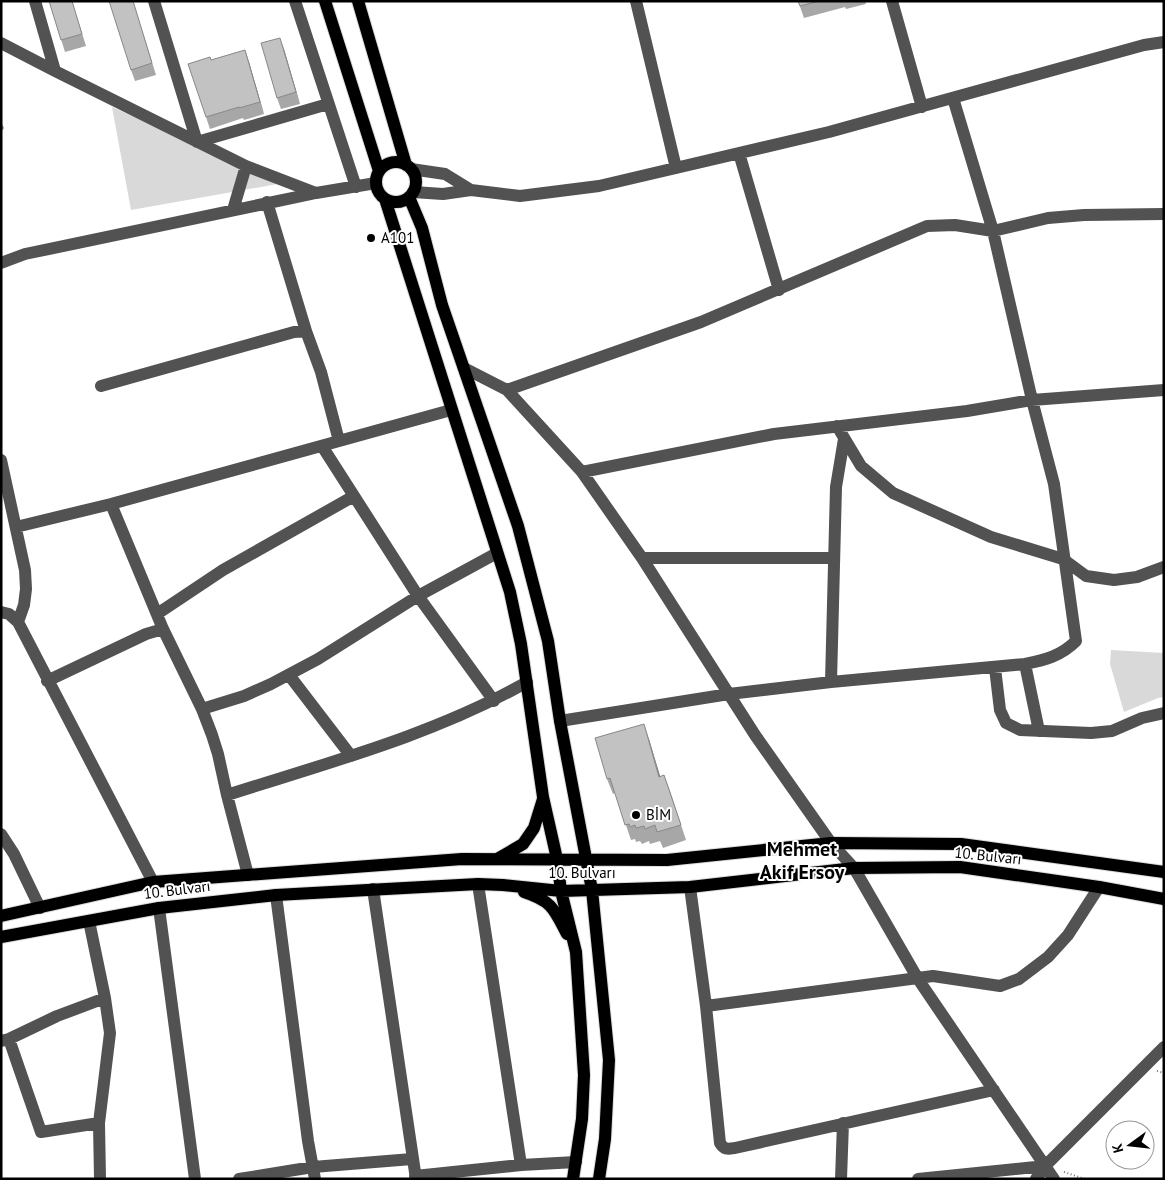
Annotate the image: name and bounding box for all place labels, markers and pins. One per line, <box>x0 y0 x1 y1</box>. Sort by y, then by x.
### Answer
place label: A101 <box>381 228 414 247</box>
marker: A101 <box>365 232 377 244</box>
place label: BİM <box>646 805 671 824</box>
marker: BİM <box>630 809 642 821</box>

